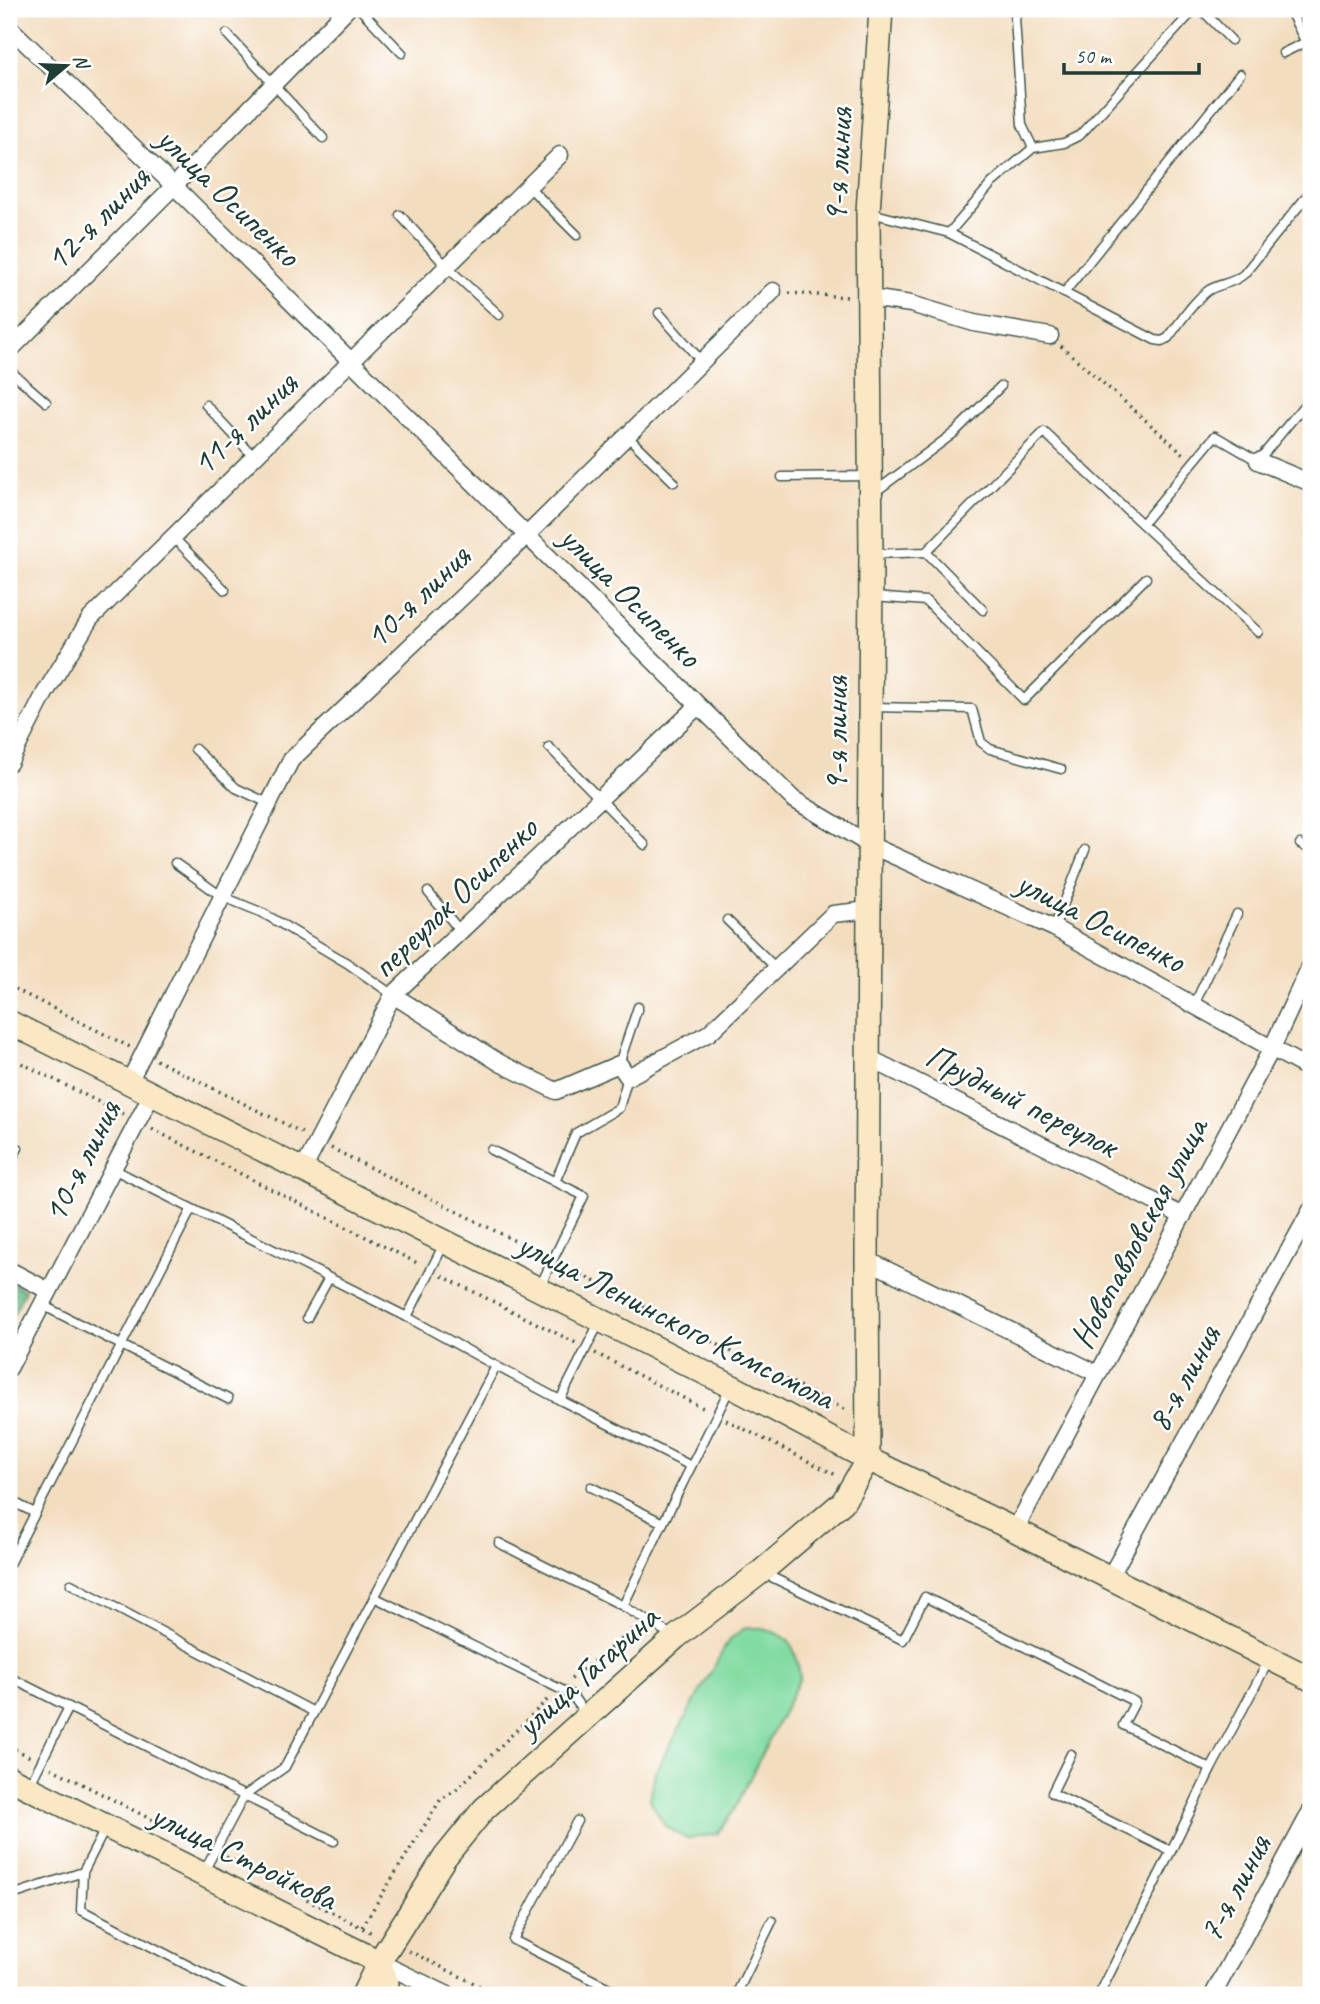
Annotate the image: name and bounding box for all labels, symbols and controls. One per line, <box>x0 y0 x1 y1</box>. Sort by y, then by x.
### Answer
north arrow <box>32 32 102 102</box>
scale bar <box>1064 32 1199 76</box>
text: 50 m <box>1075 43 1113 69</box>
text: N <box>68 51 95 73</box>
street label: 9-я линия <box>812 105 863 224</box>
street label: улица Осипенко <box>146 115 311 277</box>
street label: 12-я линия <box>35 155 161 281</box>
street label: 11-я линия <box>182 361 308 485</box>
street label: улица Осипенко <box>549 514 713 678</box>
street label: 10-я линия <box>355 534 481 658</box>
street label: 9-я линия <box>813 675 858 792</box>
street label: переулок Осипенко <box>361 805 548 988</box>
street label: улица Осипенко <box>1007 859 1194 984</box>
street label: Прудный переулок <box>918 1033 1128 1169</box>
street label: 10-я линия <box>32 1091 132 1230</box>
street label: Новопавловская улица <box>1059 1108 1219 1356</box>
street label: улица Ленинского Комсомола <box>508 1220 843 1421</box>
street label: 8-я линия <box>1136 1316 1232 1440</box>
street label: улица Гагарина <box>505 1594 670 1749</box>
street label: улица Стройкова <box>142 1791 346 1922</box>
street label: 7-я линия <box>1187 1826 1282 1950</box>

